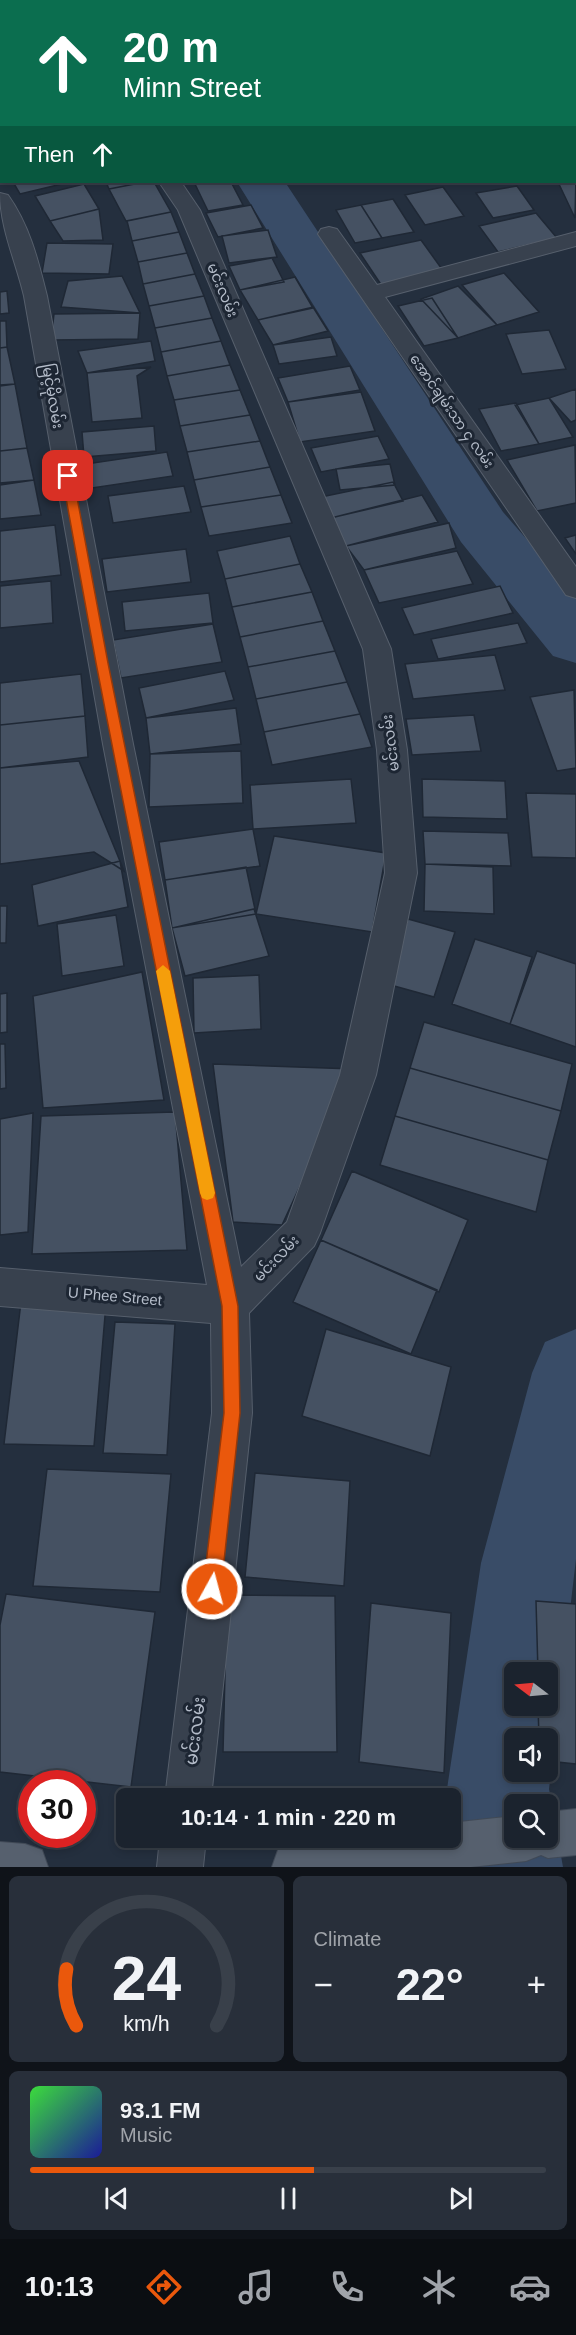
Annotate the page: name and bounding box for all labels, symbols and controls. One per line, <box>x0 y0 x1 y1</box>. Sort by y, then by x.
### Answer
icon: ahead <box>24 24 102 102</box>
text: 20 m <box>123 24 219 71</box>
text: Minn Street <box>123 73 261 103</box>
icon: ahead <box>86 138 119 171</box>
text: Then <box>24 142 74 167</box>
street label: မင်းလမ်း <box>204 260 243 320</box>
street label: အောင်ချမ်းသာ ၄ လမ်း <box>403 350 499 473</box>
street label: မြင့်မိုလမ်း <box>35 362 68 431</box>
pin <box>42 450 93 501</box>
icon: arrive <box>51 459 84 492</box>
street label: မင်းလမ်း <box>377 714 402 773</box>
street label: မင်းလမ်း <box>249 1231 302 1285</box>
street label: U Phee Street <box>67 1283 164 1309</box>
position arrow <box>180 1557 244 1621</box>
north arrow <box>504 1662 558 1716</box>
map controls <box>504 1662 558 1848</box>
street label: မင်းလမ်း <box>178 1695 209 1766</box>
button: sound <box>504 1728 558 1782</box>
speed limit sign: 30 <box>18 1770 96 1848</box>
button: search <box>504 1794 558 1848</box>
text: 10:14 · 1 min · 220 m <box>181 1805 396 1830</box>
text: Climate <box>314 1928 381 1950</box>
text: 24 <box>112 1944 181 2013</box>
text: 22° <box>396 1959 464 2010</box>
text: − <box>314 1966 333 2003</box>
text: + <box>527 1966 546 2003</box>
text: km/h <box>123 2012 169 2036</box>
text: 93.1 FM <box>120 2098 201 2123</box>
text: Music <box>120 2124 172 2146</box>
icon: previous <box>100 2182 133 2215</box>
icon: pause <box>272 2182 305 2215</box>
icon: next <box>444 2182 477 2215</box>
icon: directions <box>143 2266 185 2308</box>
icon: music <box>235 2266 277 2308</box>
icon: phone <box>326 2266 368 2308</box>
icon: climate <box>418 2266 460 2308</box>
icon: car <box>509 2266 551 2308</box>
text: 10:13 <box>25 2272 94 2302</box>

